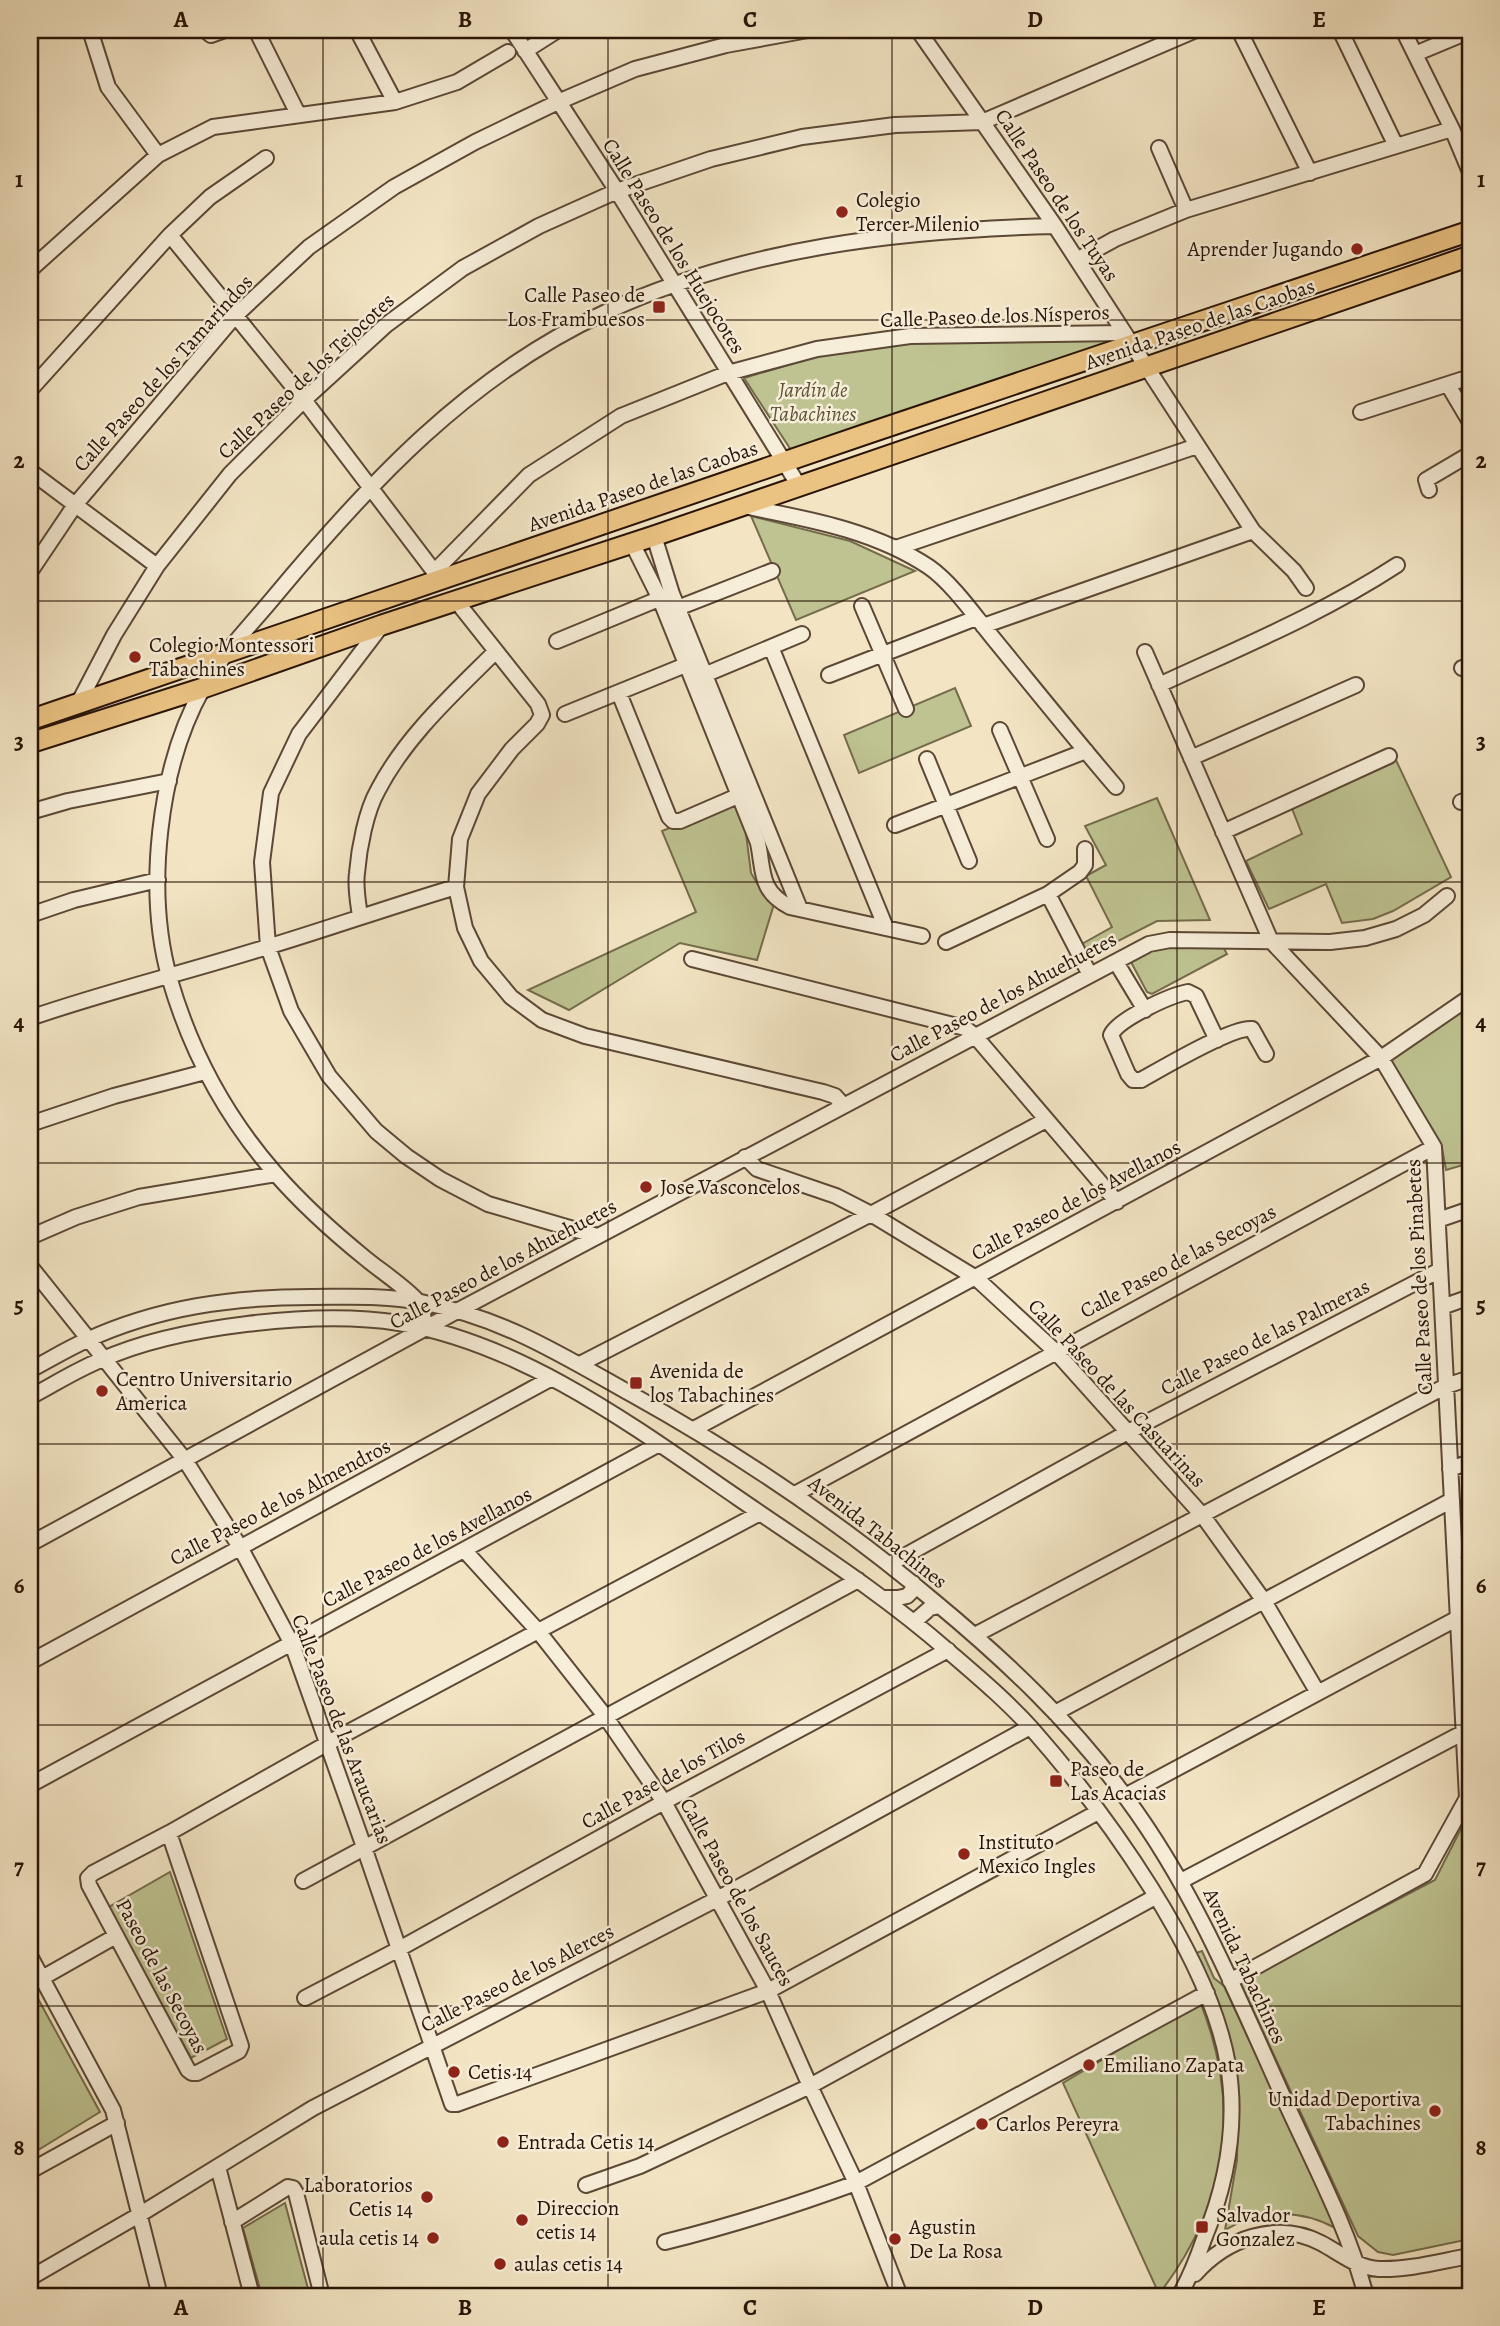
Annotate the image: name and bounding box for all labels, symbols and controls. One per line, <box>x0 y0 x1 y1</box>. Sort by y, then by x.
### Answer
text: A <box>173 4 189 35</box>
text: B <box>458 4 472 35</box>
text: C <box>743 4 757 35</box>
text: D <box>1027 4 1043 35</box>
text: E <box>1312 4 1326 35</box>
street label: Calle Paseo de los Tuyas <box>989 103 1125 287</box>
street label: Calle Paseo de los Huejocotes <box>596 133 752 359</box>
text: 1 <box>15 164 23 195</box>
text: 1 <box>1477 164 1485 195</box>
place label: Colegio Tercer Milenio <box>856 186 980 238</box>
marker: Colegio Tercer Milenio <box>834 204 850 220</box>
place label: Aprender Jugando <box>1187 235 1343 263</box>
marker: Aprender Jugando <box>1349 241 1365 257</box>
street label: Calle Paseo de los Tamarindos <box>67 268 259 478</box>
street label: Avenida Paseo de las Caobas <box>1081 272 1318 377</box>
place label: Calle Paseo de Los Frambuesos <box>507 281 645 333</box>
street label: Calle Paseo de los Tejocotes <box>211 287 401 465</box>
street label: Calle Paseo de los Nísperos <box>880 298 1110 334</box>
marker: Calle Paseo de Los Frambuesos <box>651 299 667 315</box>
park label: Jardín de Tabachines <box>770 376 856 428</box>
street label: Avenida Paseo de las Caobas <box>524 434 761 539</box>
text: 2 <box>13 445 25 476</box>
text: 2 <box>1475 445 1487 476</box>
place label: Colegio Montessori Tabachines <box>149 631 315 683</box>
marker: Colegio Montessori Tabachines <box>127 649 143 665</box>
text: 3 <box>14 726 24 757</box>
text: 3 <box>1476 726 1486 757</box>
street label: Calle Paseo de los Ahuehuetes <box>884 925 1122 1069</box>
text: 4 <box>14 1007 25 1038</box>
text: 4 <box>1476 1007 1487 1038</box>
street label: Calle Paseo de los Avellanos <box>966 1133 1186 1267</box>
street label: Calle Paseo de los Pinabetes <box>1399 1158 1439 1396</box>
place label: Jose Vasconcelos <box>660 1173 800 1201</box>
marker: Jose Vasconcelos <box>638 1179 654 1195</box>
street label: Calle Paseo de los Ahuehuetes <box>384 1192 622 1336</box>
street label: Calle Paseo de las Secoyas <box>1075 1197 1281 1325</box>
street label: Calle Paseo de las Palmeras <box>1156 1272 1374 1402</box>
text: 5 <box>14 1289 24 1320</box>
text: 5 <box>1476 1289 1486 1320</box>
street label: Calle Paseo de las Casuarinas <box>1022 1292 1212 1494</box>
place label: Avenida de los Tabachines <box>649 1357 774 1409</box>
place label: Centro Universitario America <box>115 1365 292 1417</box>
marker: Avenida de los Tabachines <box>628 1375 644 1391</box>
marker: Centro Universitario America <box>94 1383 110 1399</box>
street label: Calle Paseo de los Almendros <box>165 1432 395 1572</box>
street label: Avenida Tabachines <box>802 1468 953 1595</box>
street label: Calle Paseo de los Avellanos <box>317 1480 537 1614</box>
text: 6 <box>14 1570 25 1601</box>
text: 6 <box>1476 1570 1487 1601</box>
street label: Calle Paseo de las Araucarias <box>285 1610 399 1848</box>
street label: Calle Pase de los Tilos <box>576 1722 750 1836</box>
place label: Paseo de Las Acacias <box>1070 1755 1167 1807</box>
marker: Paseo de Las Acacias <box>1048 1773 1064 1789</box>
street label: Calle Paseo de los Sauces <box>673 1793 801 1991</box>
place label: Instituto Mexico Ingles <box>978 1828 1096 1880</box>
marker: Instituto Mexico Ingles <box>956 1846 972 1862</box>
text: 7 <box>14 1851 24 1882</box>
text: 7 <box>1476 1851 1486 1882</box>
street label: Avenida Tabachines <box>1196 1883 1293 2048</box>
street label: Paseo de las Secoyas <box>109 1894 215 2058</box>
street label: Calle Paseo de los Alerces <box>415 1917 619 2039</box>
place label: Emiliano Zapata <box>1103 2051 1245 2079</box>
marker: Emiliano Zapata <box>1081 2057 1097 2073</box>
place label: Cetis 14 <box>468 2058 532 2086</box>
marker: Cetis 14 <box>446 2064 462 2080</box>
place label: Unidad Deportiva Tabachines <box>1268 2085 1421 2137</box>
marker: Unidad Deportiva Tabachines <box>1427 2103 1443 2119</box>
place label: Carlos Pereyra <box>996 2110 1120 2138</box>
marker: Carlos Pereyra <box>974 2116 990 2132</box>
place label: Entrada Cetis 14 <box>517 2128 654 2156</box>
text: 8 <box>13 2132 25 2163</box>
text: 8 <box>1475 2132 1487 2163</box>
marker: Entrada Cetis 14 <box>495 2134 511 2150</box>
place label: Laboratorios Cetis 14 <box>304 2171 413 2223</box>
marker: Laboratorios Cetis 14 <box>419 2189 435 2205</box>
place label: Direccion cetis 14 <box>536 2194 619 2246</box>
place label: Salvador Gonzalez <box>1216 2201 1295 2253</box>
marker: Direccion cetis 14 <box>514 2212 530 2228</box>
place label: Agustin De La Rosa <box>908 2213 1003 2265</box>
marker: Salvador Gonzalez <box>1194 2219 1210 2235</box>
place label: aula cetis 14 <box>319 2224 419 2252</box>
marker: aula cetis 14 <box>425 2230 441 2246</box>
marker: Agustin De La Rosa <box>887 2231 903 2247</box>
place label: aulas cetis 14 <box>514 2250 623 2278</box>
marker: aulas cetis 14 <box>492 2256 508 2272</box>
text: A <box>173 2292 189 2323</box>
text: B <box>458 2292 472 2323</box>
text: C <box>743 2292 757 2323</box>
text: D <box>1027 2292 1043 2323</box>
text: E <box>1312 2292 1326 2323</box>

